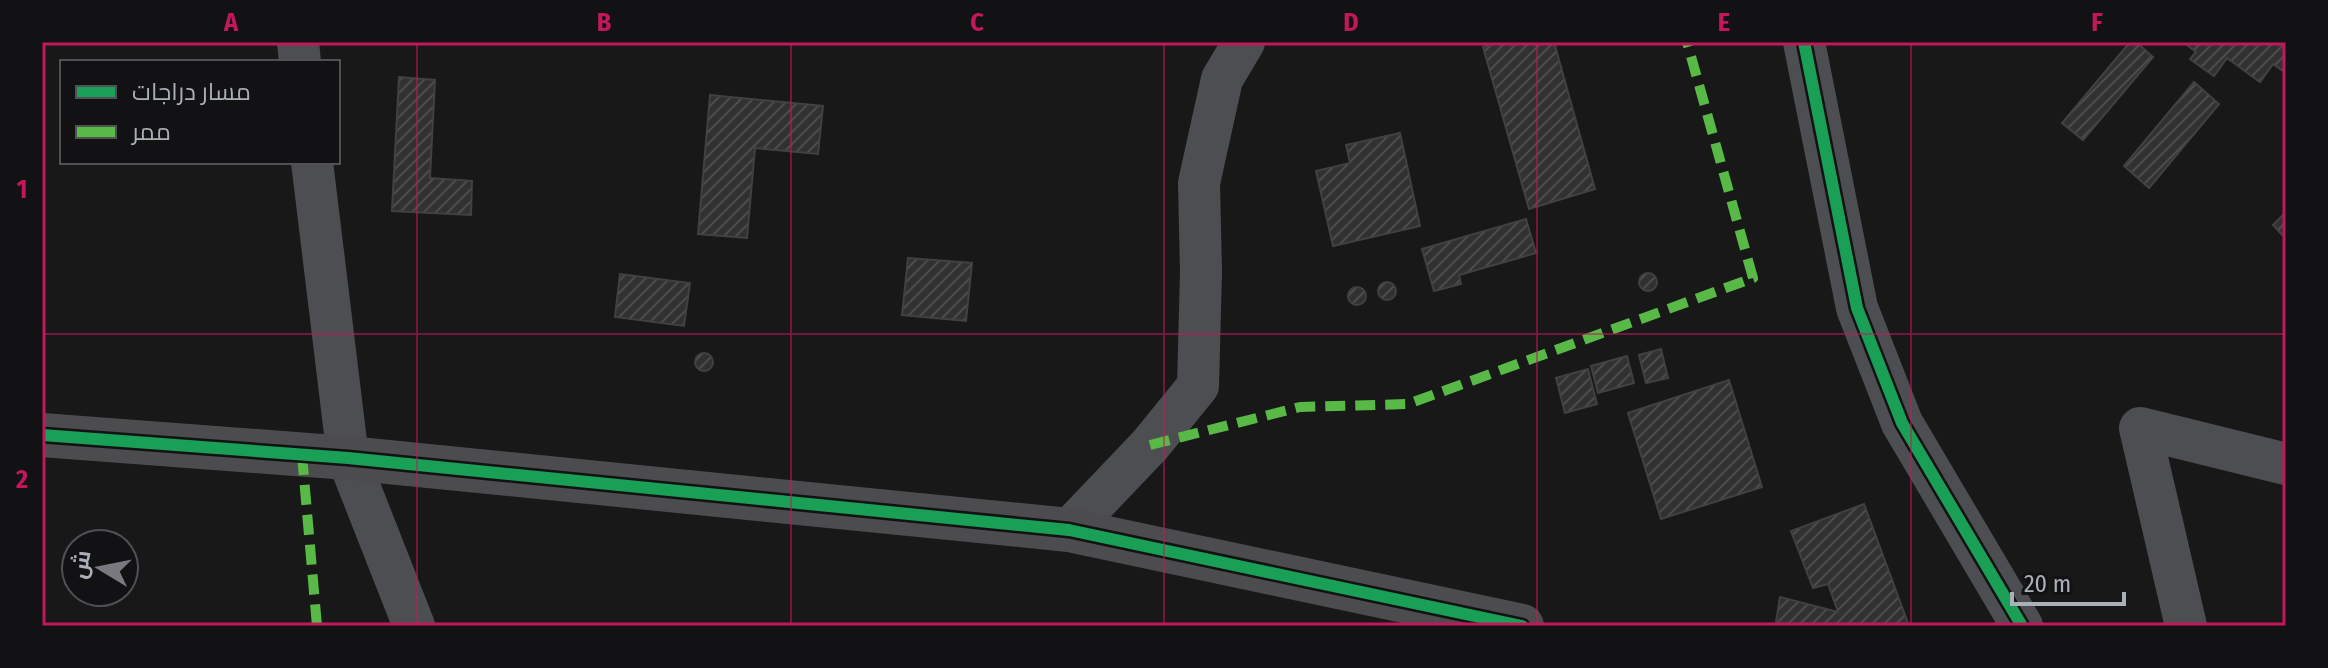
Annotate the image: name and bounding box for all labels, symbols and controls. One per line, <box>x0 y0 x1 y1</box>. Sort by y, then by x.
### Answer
text: A <box>223 7 239 38</box>
text: B <box>597 7 612 38</box>
text: C <box>970 7 984 38</box>
text: D <box>1343 7 1359 38</box>
text: E <box>1718 7 1730 38</box>
text: F <box>2091 7 2103 38</box>
legend <box>60 60 340 164</box>
text: مسار دراجات <box>132 78 251 106</box>
text: ممر <box>130 118 171 146</box>
text: 1 <box>17 174 28 205</box>
text: 2 <box>15 464 28 495</box>
north arrow <box>60 528 140 608</box>
text: ش <box>65 548 97 581</box>
scale bar <box>2012 556 2124 606</box>
text: 20 m <box>2024 570 2071 598</box>

